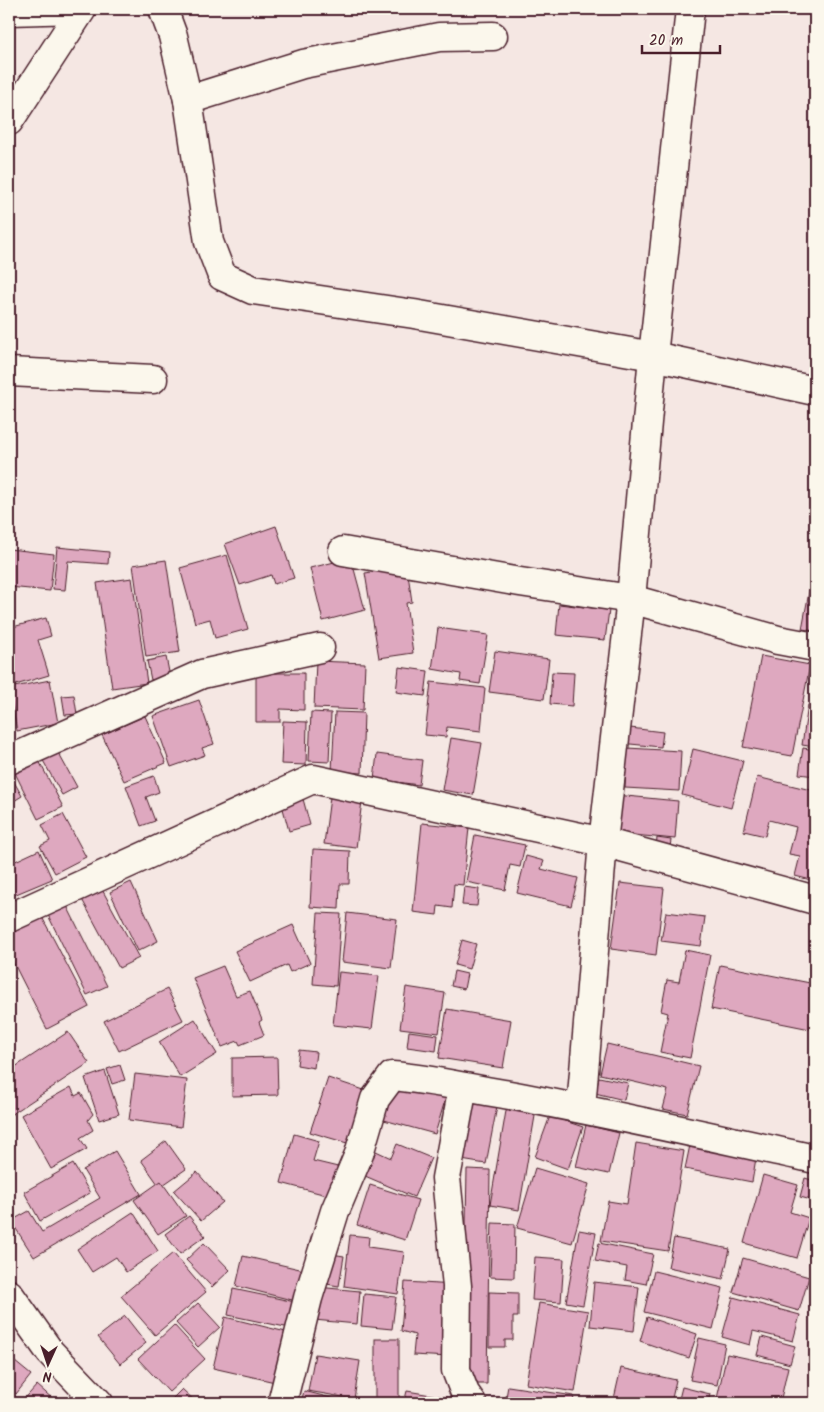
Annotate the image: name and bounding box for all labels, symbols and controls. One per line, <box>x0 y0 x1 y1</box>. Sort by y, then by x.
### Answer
scale bar <box>642 22 719 54</box>
text: 20 m <box>649 29 683 53</box>
north arrow <box>22 1340 72 1390</box>
text: N <box>42 1365 52 1387</box>

